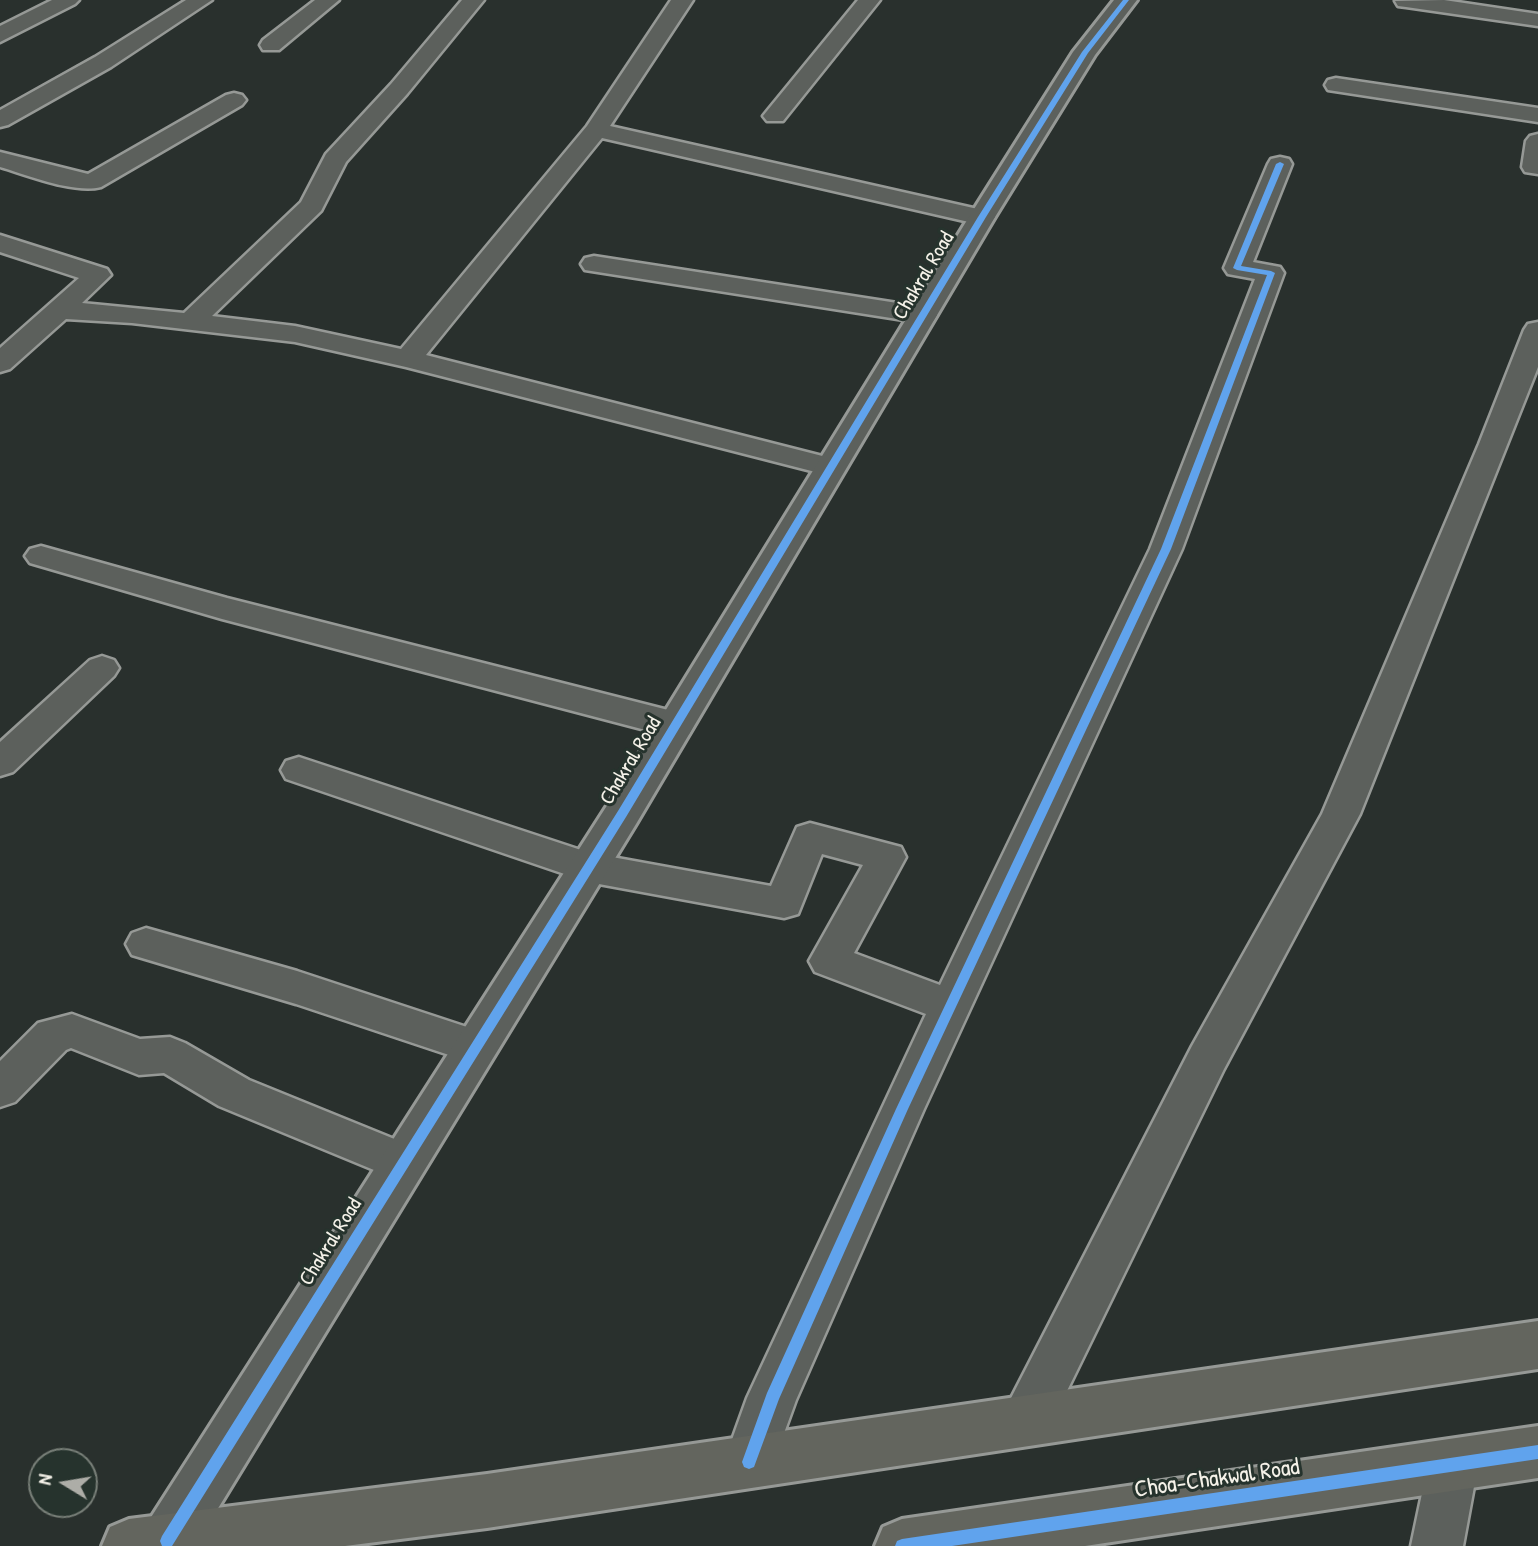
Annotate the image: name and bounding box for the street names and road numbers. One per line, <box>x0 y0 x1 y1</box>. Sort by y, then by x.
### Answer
street label: Chakral Road <box>888 227 960 325</box>
street label: Chakral Road <box>595 712 667 810</box>
street label: Chakral Road <box>294 1194 368 1290</box>
street label: Choa-Chakwal Road <box>1133 1453 1301 1505</box>

